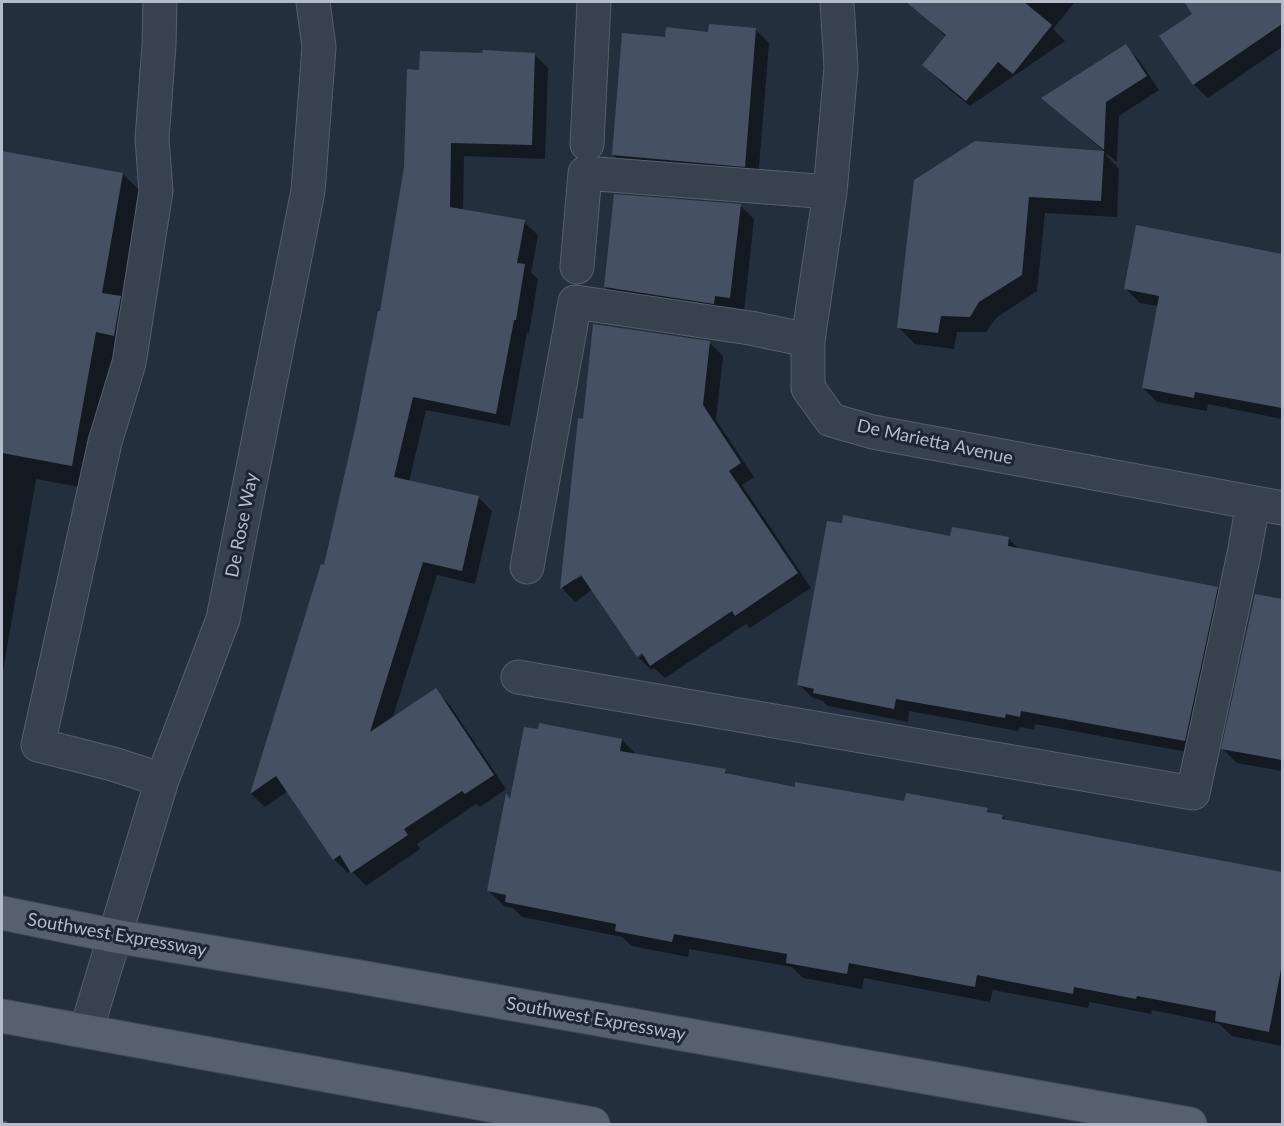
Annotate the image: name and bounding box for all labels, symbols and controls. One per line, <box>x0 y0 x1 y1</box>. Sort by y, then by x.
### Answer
street label: De Marietta Avenue <box>855 415 1015 469</box>
street label: De Rose Way <box>221 471 263 579</box>
street label: Southwest Expressway <box>26 909 208 961</box>
street label: Southwest Expressway <box>505 993 687 1045</box>

